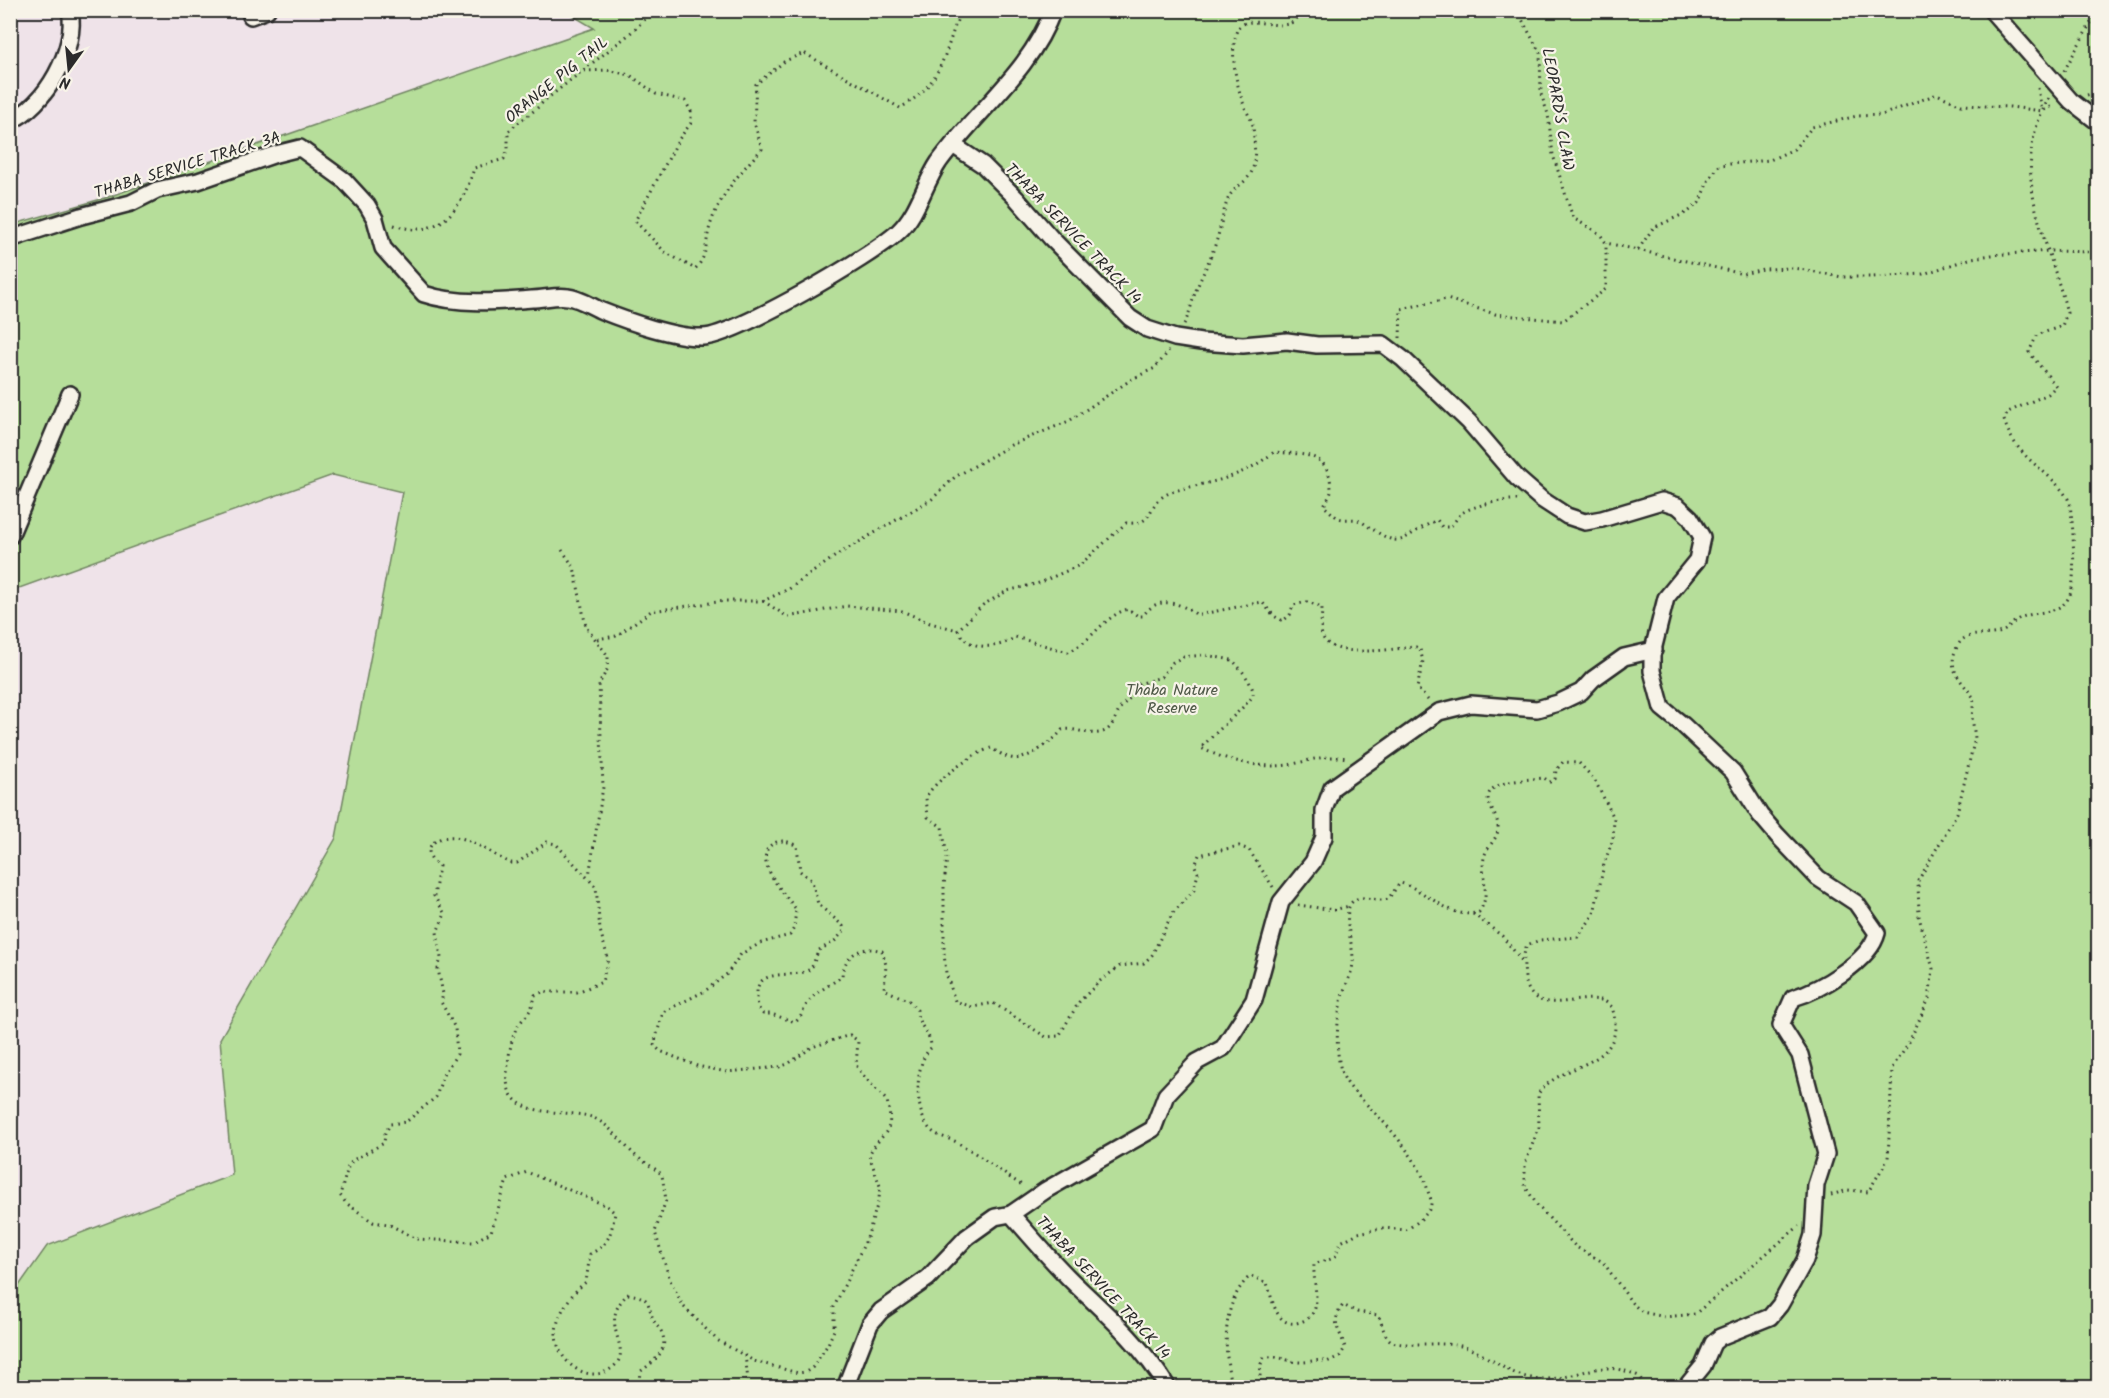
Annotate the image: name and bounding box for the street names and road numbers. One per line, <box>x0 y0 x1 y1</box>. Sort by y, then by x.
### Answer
street label: ORANGE PIG TAIL <box>500 30 614 130</box>
street label: LEOPARD'S CLAW <box>1534 46 1581 172</box>
street label: THABA SERVICE TRACK 3A <box>91 125 284 206</box>
street label: THABA SERVICE TRACK 14 <box>999 158 1147 311</box>
street label: THABA SERVICE TRACK 14 <box>1030 1211 1176 1366</box>

